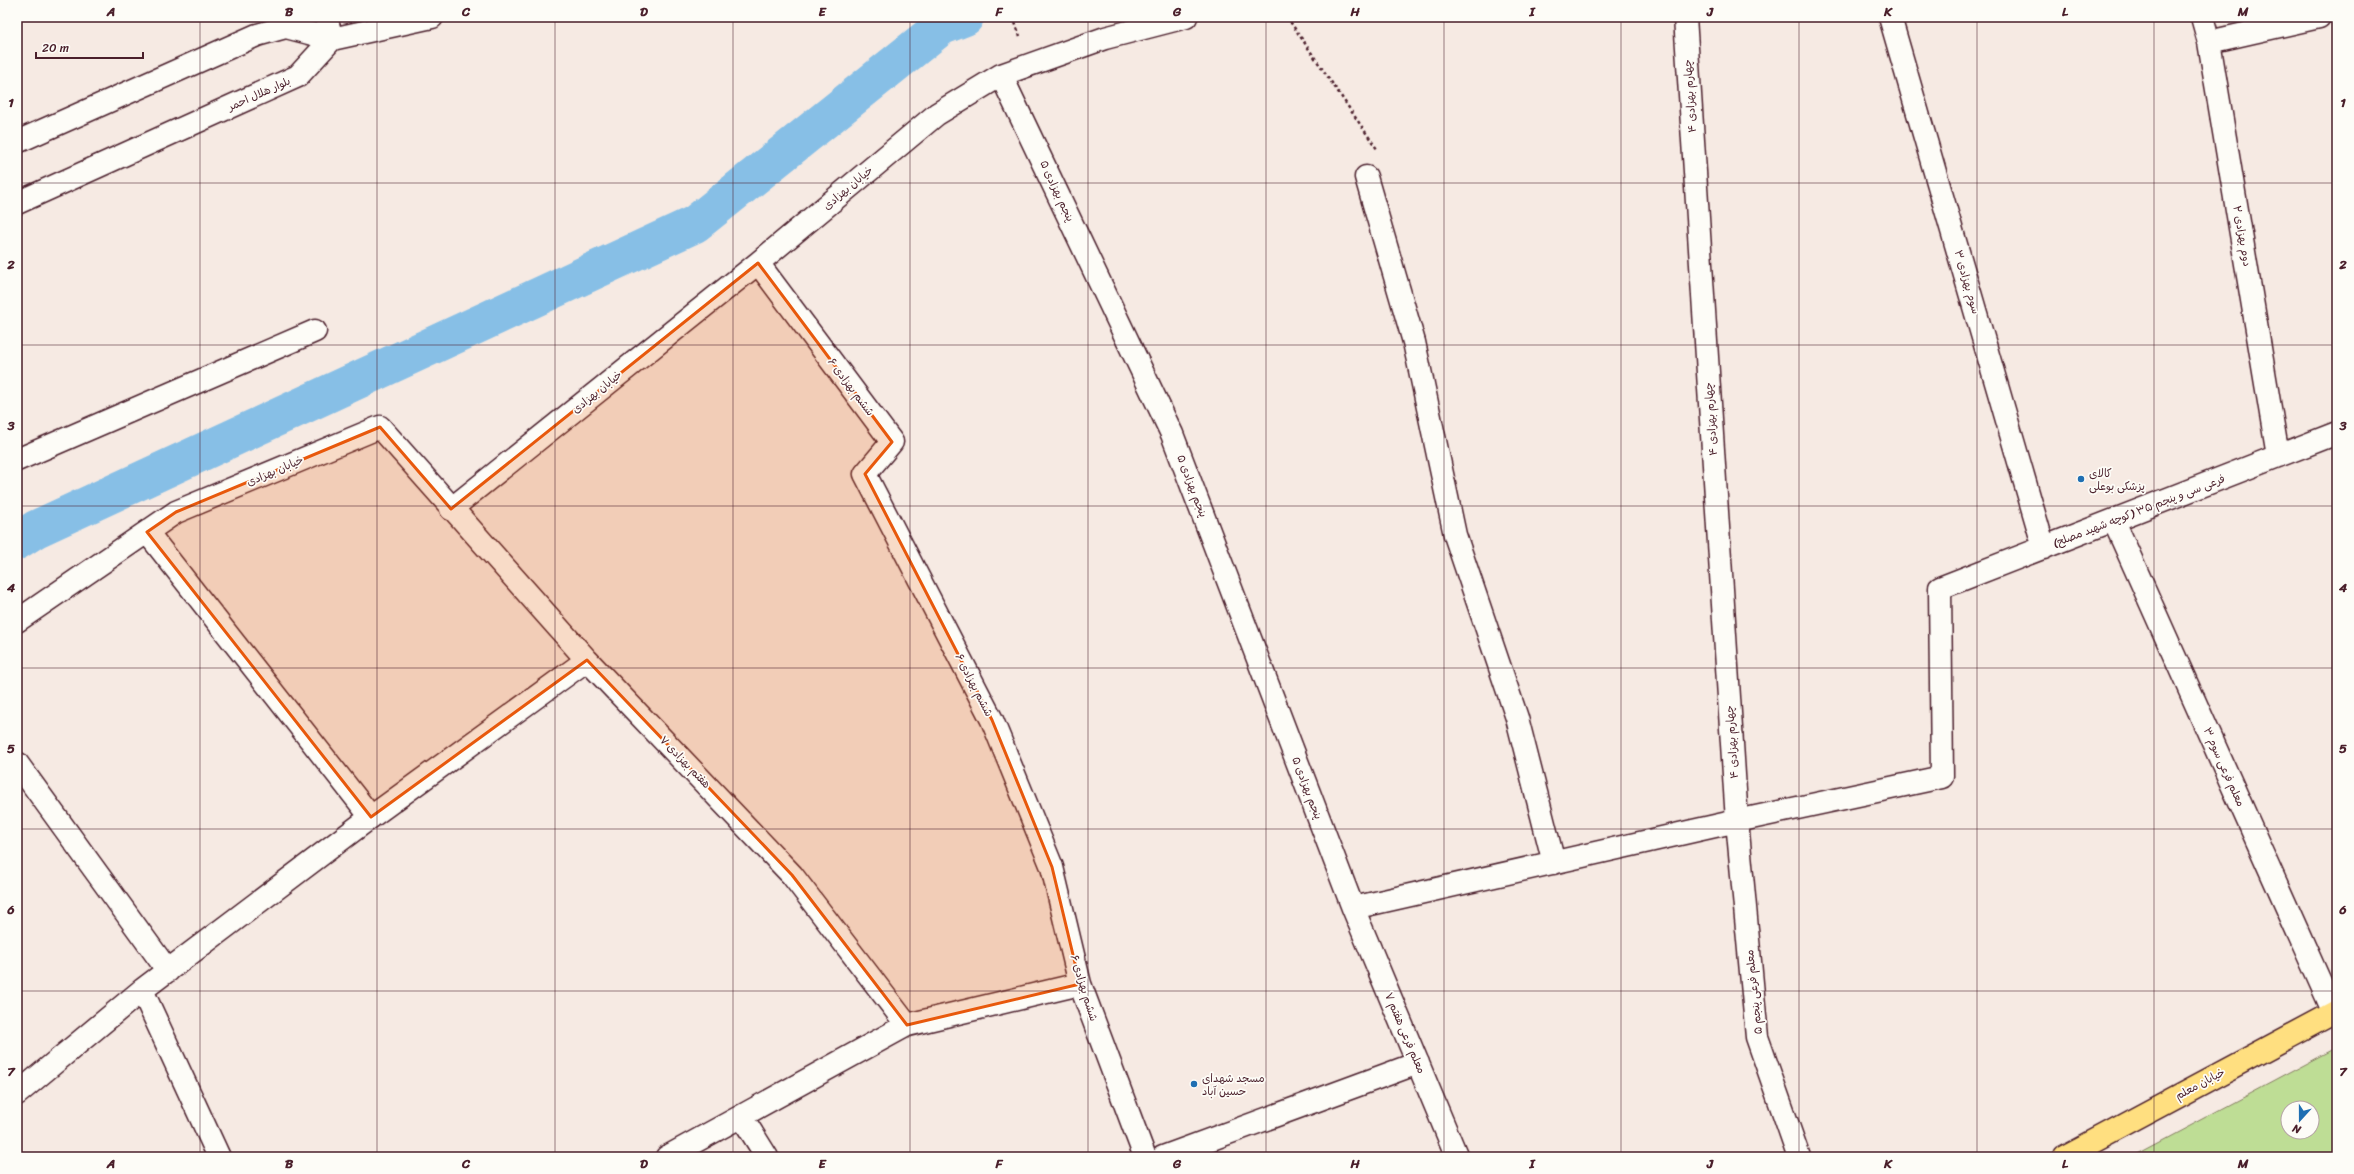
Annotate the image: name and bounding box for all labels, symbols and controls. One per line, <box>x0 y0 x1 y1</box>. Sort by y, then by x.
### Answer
text: A <box>106 0 115 23</box>
text: B <box>285 0 294 23</box>
text: C <box>461 0 471 23</box>
text: D <box>640 0 648 23</box>
text: E <box>818 0 827 23</box>
text: F <box>994 0 1003 23</box>
text: G <box>1172 0 1182 23</box>
text: H <box>1349 0 1360 23</box>
text: I <box>1528 0 1536 23</box>
text: J <box>1706 0 1714 23</box>
text: K <box>1883 0 1893 23</box>
text: L <box>2062 0 2069 23</box>
text: M <box>2237 0 2249 23</box>
scale bar <box>36 34 143 60</box>
text: 20 m <box>42 37 69 59</box>
street label: چهارم بهزادی ۴ <box>1678 59 1702 133</box>
street label: بلوار هلال احمر <box>224 72 293 117</box>
text: 1 <box>8 91 14 114</box>
text: 1 <box>2340 91 2346 114</box>
street label: پنجم بهزادی ۵ <box>1034 157 1080 225</box>
street label: خیابان بهزادی <box>819 161 877 215</box>
street label: دوم بهزادی ۲ <box>2227 204 2257 268</box>
street label: سوم بهزادی ۳ <box>1949 248 1985 316</box>
text: 2 <box>6 253 15 276</box>
text: 2 <box>2338 253 2347 276</box>
street label: ششم بهزادی ۶ <box>823 354 879 420</box>
street label: خیابان بهزادی <box>567 366 627 418</box>
street label: چهارم بهزادی ۴ <box>1699 382 1723 456</box>
text: 3 <box>6 414 15 437</box>
text: 3 <box>2338 414 2347 437</box>
street label: خیابان بهزادی <box>243 450 307 492</box>
street label: پنجم بهزادی ۵ <box>1171 452 1213 520</box>
place label: کالای پزشکی بوعلی <box>2089 464 2145 496</box>
street label: فرعی سی و پنجم ۳۵ (کوچه شهید مصلح) <box>2050 469 2228 553</box>
marker: کالای پزشکی بوعلی <box>2076 474 2086 484</box>
text: 4 <box>6 576 16 599</box>
text: 4 <box>2338 576 2348 599</box>
street label: ششم بهزادی ۶ <box>950 650 998 720</box>
street label: چهارم بهزادی ۴ <box>1720 705 1744 779</box>
street label: معلم فرعی سوم ۳ <box>2198 724 2250 810</box>
street label: هفتم بهزادی ۷ <box>655 731 715 793</box>
text: 5 <box>7 737 15 760</box>
text: 5 <box>2339 737 2347 760</box>
street label: پنجم بهزادی ۵ <box>1286 754 1328 822</box>
text: 6 <box>6 898 15 921</box>
text: 6 <box>2338 898 2347 921</box>
street label: معلم فرعی پنجم ۵ <box>1740 949 1768 1035</box>
street label: ششم بهزادی ۶ <box>1065 952 1103 1024</box>
street label: معلم فرعی هفتم ۷ <box>1379 989 1431 1077</box>
text: 7 <box>7 1060 16 1083</box>
text: 7 <box>2339 1060 2348 1083</box>
street label: خیابان معلم <box>2172 1063 2228 1105</box>
place label: مسجد شهدای حسین آباد <box>1202 1069 1265 1101</box>
marker: مسجد شهدای حسین آباد <box>1189 1079 1199 1089</box>
north arrow <box>2280 1100 2320 1140</box>
text: N <box>2289 1118 2304 1139</box>
text: A <box>106 1152 115 1174</box>
text: B <box>285 1152 294 1174</box>
text: C <box>461 1152 471 1174</box>
text: D <box>640 1152 648 1174</box>
text: E <box>818 1152 827 1174</box>
text: F <box>994 1152 1003 1174</box>
text: G <box>1172 1152 1182 1174</box>
text: H <box>1349 1152 1360 1174</box>
text: I <box>1528 1152 1536 1174</box>
text: J <box>1706 1152 1714 1174</box>
text: K <box>1883 1152 1893 1174</box>
text: L <box>2062 1152 2069 1174</box>
text: M <box>2237 1152 2249 1174</box>

